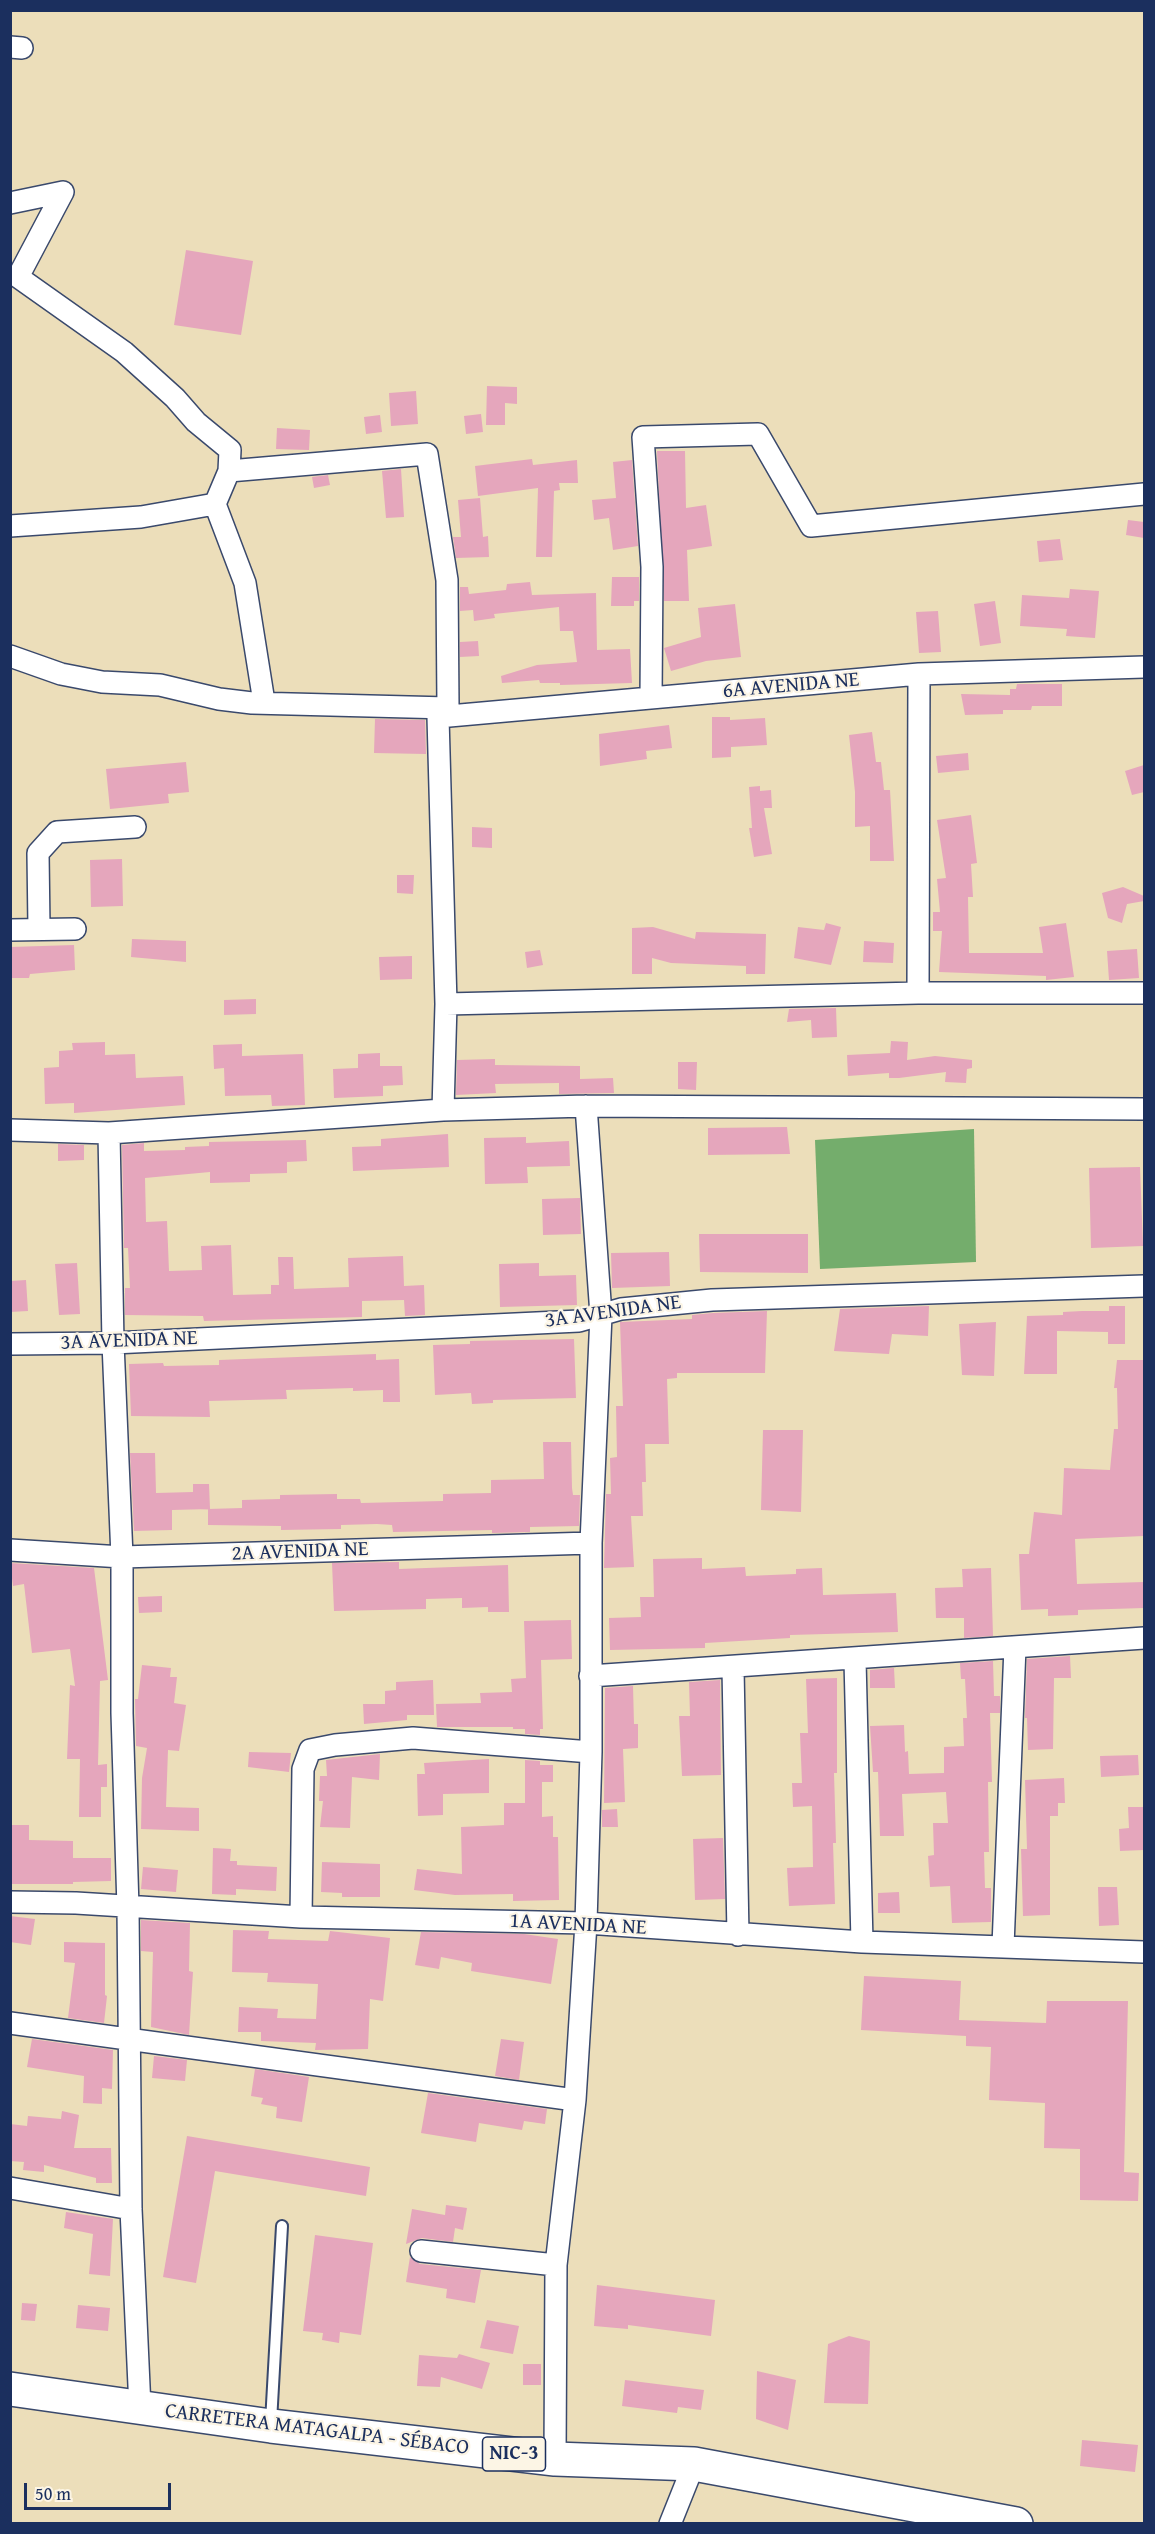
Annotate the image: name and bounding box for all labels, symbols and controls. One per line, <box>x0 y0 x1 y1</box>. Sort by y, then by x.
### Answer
street label: 6A AVENIDA NE <box>722 667 860 705</box>
street label: 3A AVENIDA NE <box>543 1290 683 1334</box>
street label: 3A AVENIDA NE <box>60 1326 198 1356</box>
street label: 2A AVENIDA NE <box>231 1537 369 1567</box>
street label: 1A AVENIDA NE <box>509 1909 647 1941</box>
street label: CARRETERA MATAGALPA - SÉBACO <box>164 2399 470 2461</box>
road number: NIC-3 <box>482 2437 546 2471</box>
scale bar <box>27 2471 174 2509</box>
text: 50 m <box>35 2480 71 2507</box>

